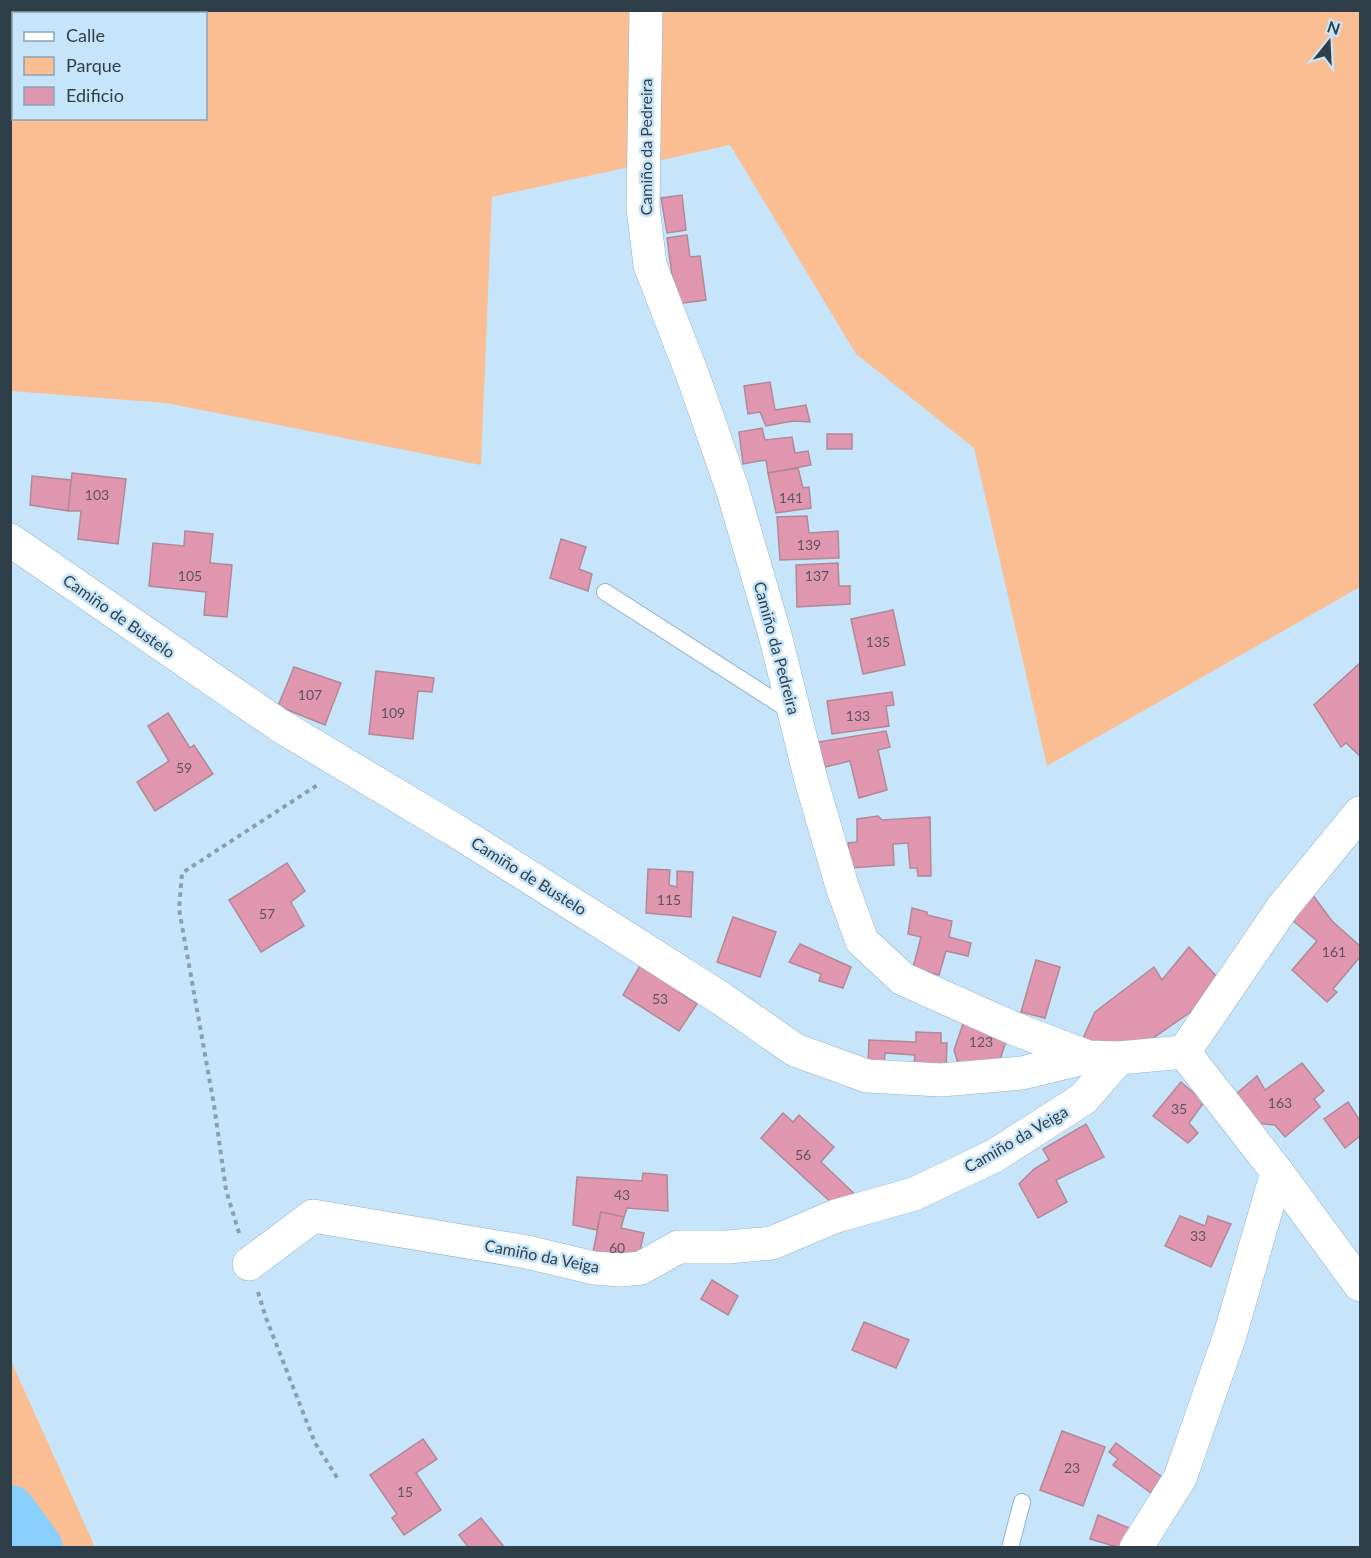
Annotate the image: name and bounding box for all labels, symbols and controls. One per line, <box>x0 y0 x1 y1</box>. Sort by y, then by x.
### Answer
legend <box>12 12 207 120</box>
north arrow <box>1299 12 1359 72</box>
text: N <box>1325 16 1343 38</box>
text: Calle <box>66 24 105 46</box>
text: Parque <box>66 54 121 76</box>
street label: Camiño da Pedreira <box>636 79 655 215</box>
text: Edificio <box>66 84 124 106</box>
house number: 103 <box>85 486 109 503</box>
house number: 141 <box>779 489 803 506</box>
house number: 139 <box>797 536 821 553</box>
house number: 105 <box>178 567 202 584</box>
house number: 137 <box>805 567 829 584</box>
street label: Camiño de Bustelo <box>60 570 179 661</box>
street label: Camiño da Pedreira <box>751 579 804 716</box>
house number: 135 <box>866 633 890 650</box>
house number: 107 <box>298 686 322 703</box>
house number: 109 <box>381 704 405 721</box>
house number: 133 <box>846 707 870 724</box>
house number: 59 <box>176 759 192 776</box>
street label: Camiño de Bustelo <box>468 832 590 919</box>
house number: 115 <box>657 891 681 908</box>
house number: 57 <box>259 905 275 922</box>
house number: 161 <box>1322 943 1346 960</box>
house number: 53 <box>652 990 668 1007</box>
house number: 123 <box>969 1033 993 1050</box>
house number: 163 <box>1268 1094 1292 1111</box>
house number: 35 <box>1171 1100 1187 1117</box>
street label: Camiño da Veiga <box>961 1101 1071 1176</box>
house number: 56 <box>795 1146 811 1163</box>
house number: 43 <box>614 1186 630 1203</box>
house number: 33 <box>1190 1227 1206 1244</box>
street label: Camiño da Veiga <box>483 1235 601 1276</box>
house number: 60 <box>609 1239 625 1256</box>
house number: 23 <box>1064 1459 1080 1476</box>
house number: 15 <box>397 1483 413 1500</box>

